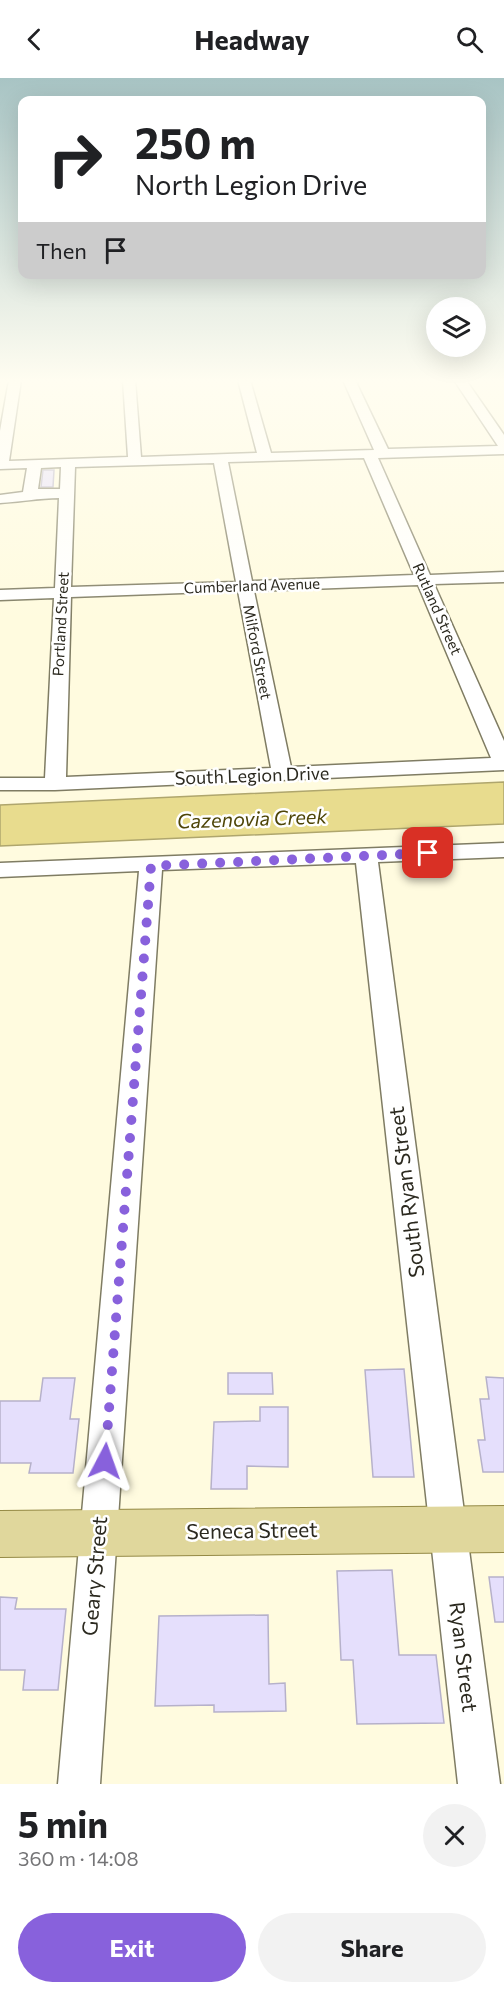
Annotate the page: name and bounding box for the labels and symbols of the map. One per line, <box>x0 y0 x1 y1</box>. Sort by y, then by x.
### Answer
street label: Rutland Street <box>410 560 466 657</box>
street label: Portland Street <box>48 571 72 677</box>
street label: Cumberland Avenue <box>184 574 320 596</box>
street label: Milford Street <box>240 603 276 701</box>
street label: South Legion Drive <box>174 761 330 789</box>
water label: Cazenovia Creek <box>176 803 329 833</box>
pin <box>402 827 453 878</box>
street label: South Ryan Street <box>383 1105 428 1279</box>
position arrow <box>73 1429 137 1493</box>
street label: Geary Street <box>76 1515 111 1637</box>
street label: Seneca Street <box>186 1516 318 1543</box>
street label: Ryan Street <box>445 1600 484 1713</box>

